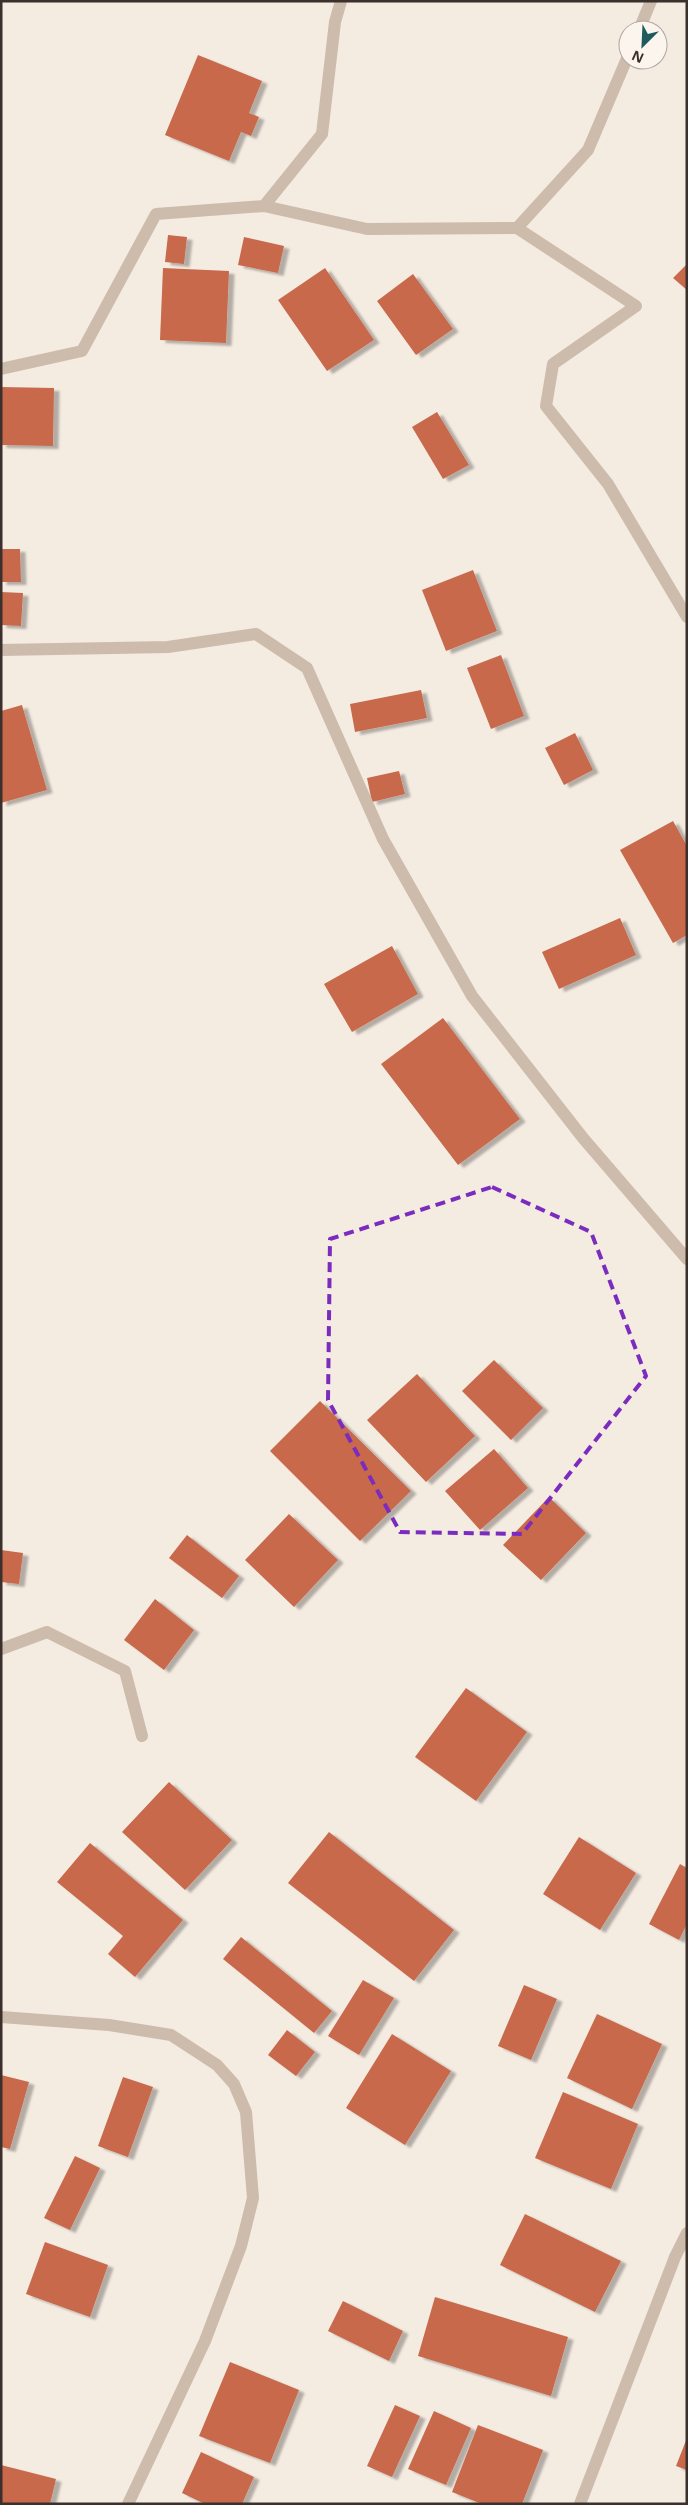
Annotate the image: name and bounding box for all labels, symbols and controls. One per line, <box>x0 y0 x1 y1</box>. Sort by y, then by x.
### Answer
north arrow <box>618 20 668 70</box>
text: N <box>628 46 647 68</box>

